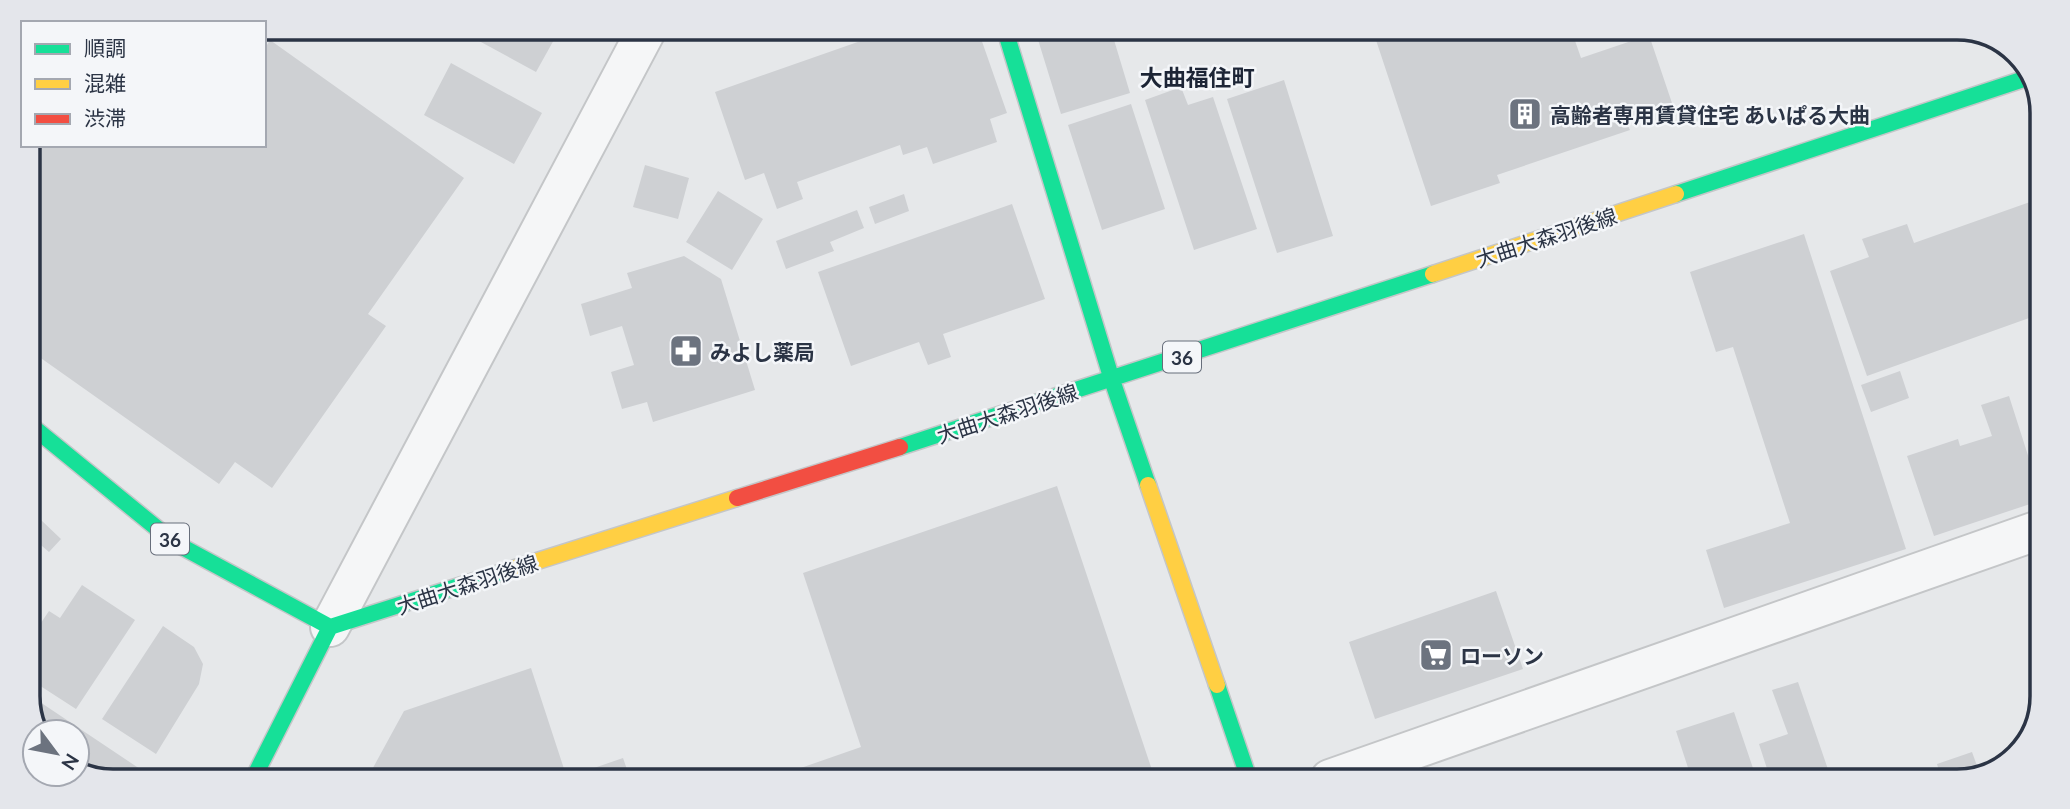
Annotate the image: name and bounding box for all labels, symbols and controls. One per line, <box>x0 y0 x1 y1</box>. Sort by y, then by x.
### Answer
legend <box>21 21 266 147</box>
text: 順調 <box>84 35 126 60</box>
district label: 大曲福住町 <box>1140 63 1255 91</box>
text: 混雑 <box>84 70 126 95</box>
building icon: 高齢者専用賃貸住宅 あいぱる大曲 <box>1506 95 1544 133</box>
place label: 高齢者専用賃貸住宅 あいぱる大曲 <box>1550 102 1870 127</box>
text: 渋滞 <box>84 105 126 130</box>
street label: 大曲大森羽後線 <box>1472 202 1620 272</box>
pharmacy icon: みよし薬局 <box>667 332 705 370</box>
place label: みよし薬局 <box>710 339 815 364</box>
road number: 36 <box>1163 342 1201 372</box>
street label: 大曲大森羽後線 <box>933 378 1081 448</box>
road number: 36 <box>151 524 189 554</box>
street label: 大曲大森羽後線 <box>393 549 541 619</box>
supermarket icon: ローソン <box>1417 636 1455 674</box>
place label: ローソン <box>1460 643 1544 668</box>
north arrow <box>21 718 91 788</box>
text: N <box>57 750 84 775</box>

